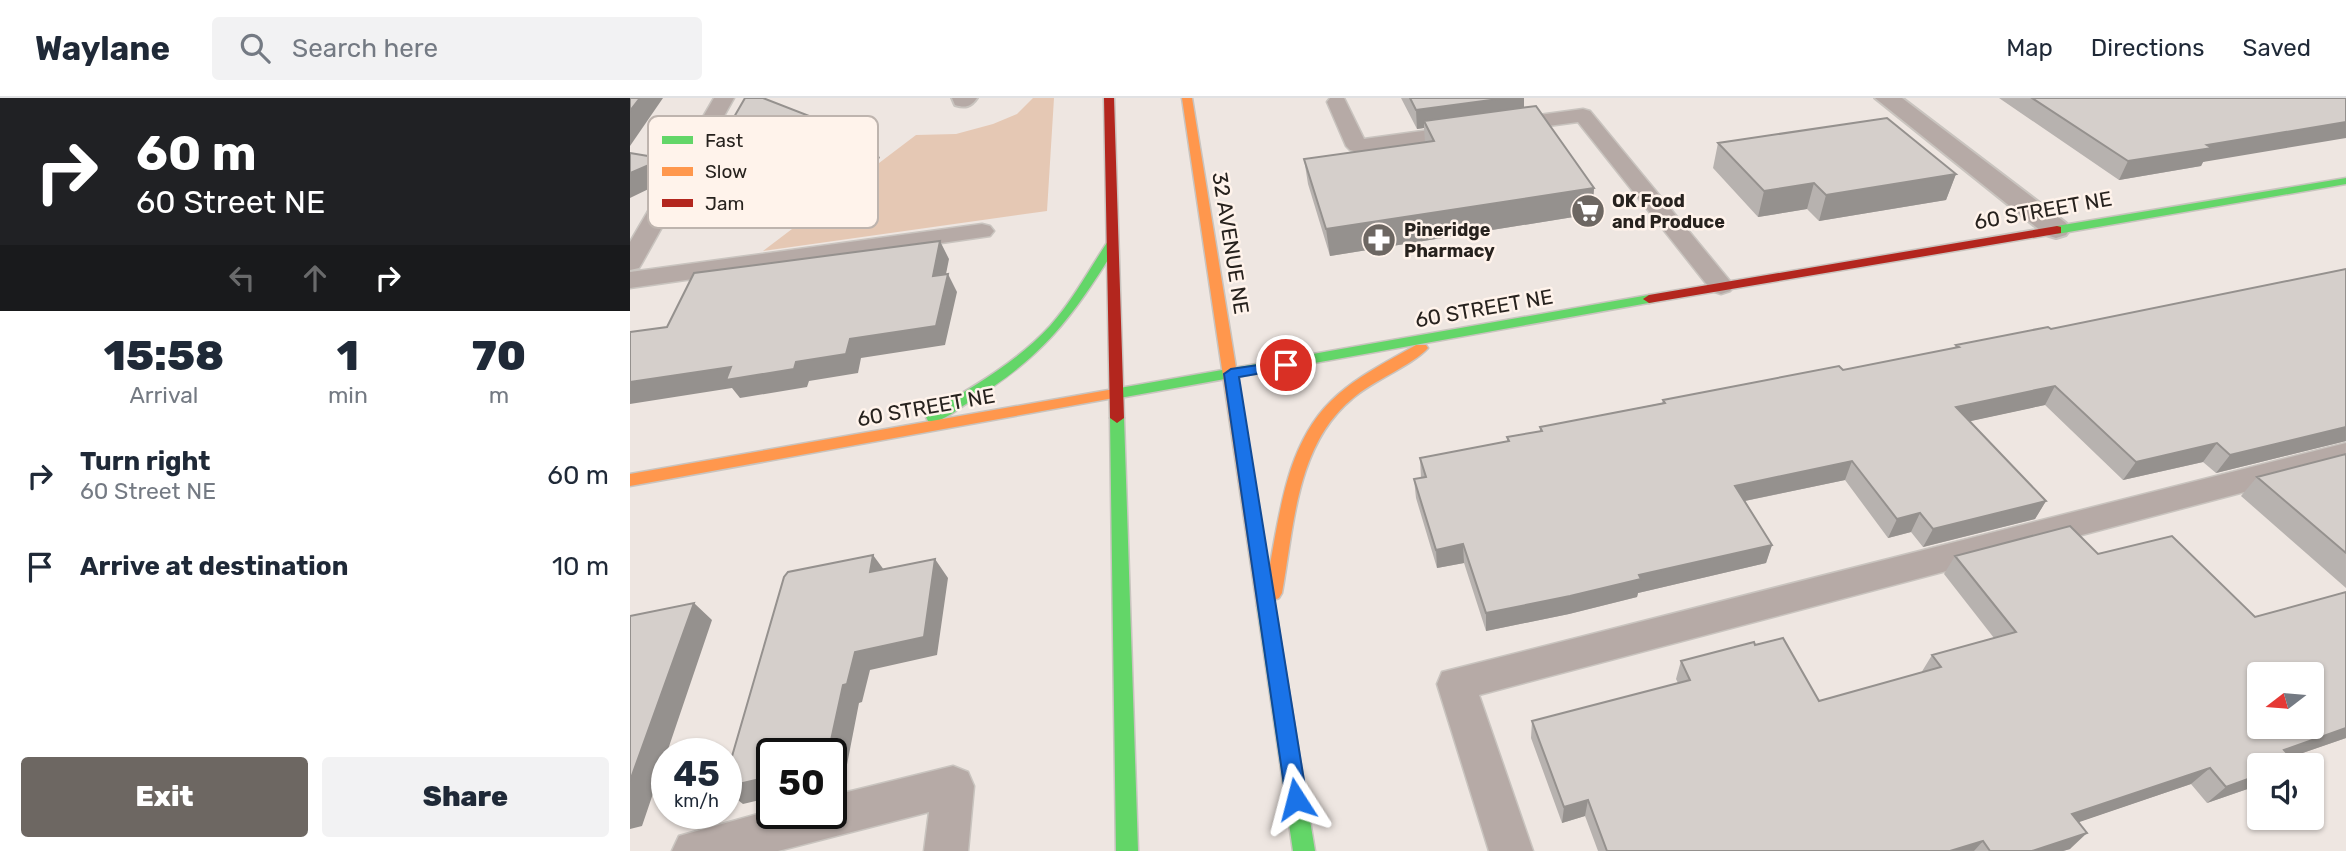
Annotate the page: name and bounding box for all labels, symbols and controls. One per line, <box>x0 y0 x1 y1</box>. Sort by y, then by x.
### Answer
search box <box>212 17 702 80</box>
text: Waylane <box>35 29 170 68</box>
icon: search <box>236 29 274 67</box>
text: Search here <box>292 33 438 64</box>
text: Map <box>2006 34 2053 62</box>
text: Directions <box>2091 34 2204 62</box>
text: Saved <box>2242 34 2311 62</box>
legend <box>648 116 878 228</box>
text: 60 m <box>136 124 257 182</box>
icon: right <box>21 126 112 217</box>
text: Fast <box>705 129 744 152</box>
text: Slow <box>705 160 747 183</box>
street label: 32 AVENUE NE <box>1207 170 1255 316</box>
text: 60 Street NE <box>136 183 325 221</box>
street label: 60 STREET NE <box>1972 186 2114 234</box>
place label: OK Food and Produce <box>1612 190 1725 233</box>
text: Jam <box>705 192 744 215</box>
supermarket icon: OK Food and Produce <box>1569 192 1607 230</box>
place label: Pineridge Pharmacy <box>1404 219 1495 262</box>
pharmacy icon: Pineridge Pharmacy <box>1360 221 1398 259</box>
icon: left <box>223 259 261 297</box>
icon: ahead <box>296 259 334 297</box>
icon: right <box>369 259 407 297</box>
street label: 60 STREET NE <box>1413 284 1555 332</box>
text: 15:58 <box>104 331 224 381</box>
text: 1 <box>337 331 359 381</box>
text: 70 <box>472 331 526 381</box>
pin <box>1256 335 1316 395</box>
icon: arrive <box>1267 346 1305 384</box>
text: Arrival <box>129 381 198 409</box>
text: min <box>328 381 368 409</box>
text: m <box>489 381 509 409</box>
street label: 60 STREET NE <box>855 383 997 431</box>
text: Turn right <box>80 446 210 477</box>
icon: right <box>21 457 59 495</box>
text: 60 m <box>547 460 609 491</box>
text: 60 Street NE <box>80 477 216 505</box>
icon: arrive <box>21 548 59 586</box>
text: Arrive at destination <box>80 551 348 582</box>
text: 10 m <box>552 551 609 582</box>
north arrow <box>2247 662 2324 738</box>
map controls <box>2247 662 2324 830</box>
speed limit sign: 50 <box>756 738 847 829</box>
text: 45 <box>673 753 720 795</box>
button: sound <box>2247 753 2324 830</box>
button: Exit <box>21 757 308 837</box>
button: Share <box>322 757 609 837</box>
position arrow <box>1259 762 1333 836</box>
text: km/h <box>674 790 719 812</box>

